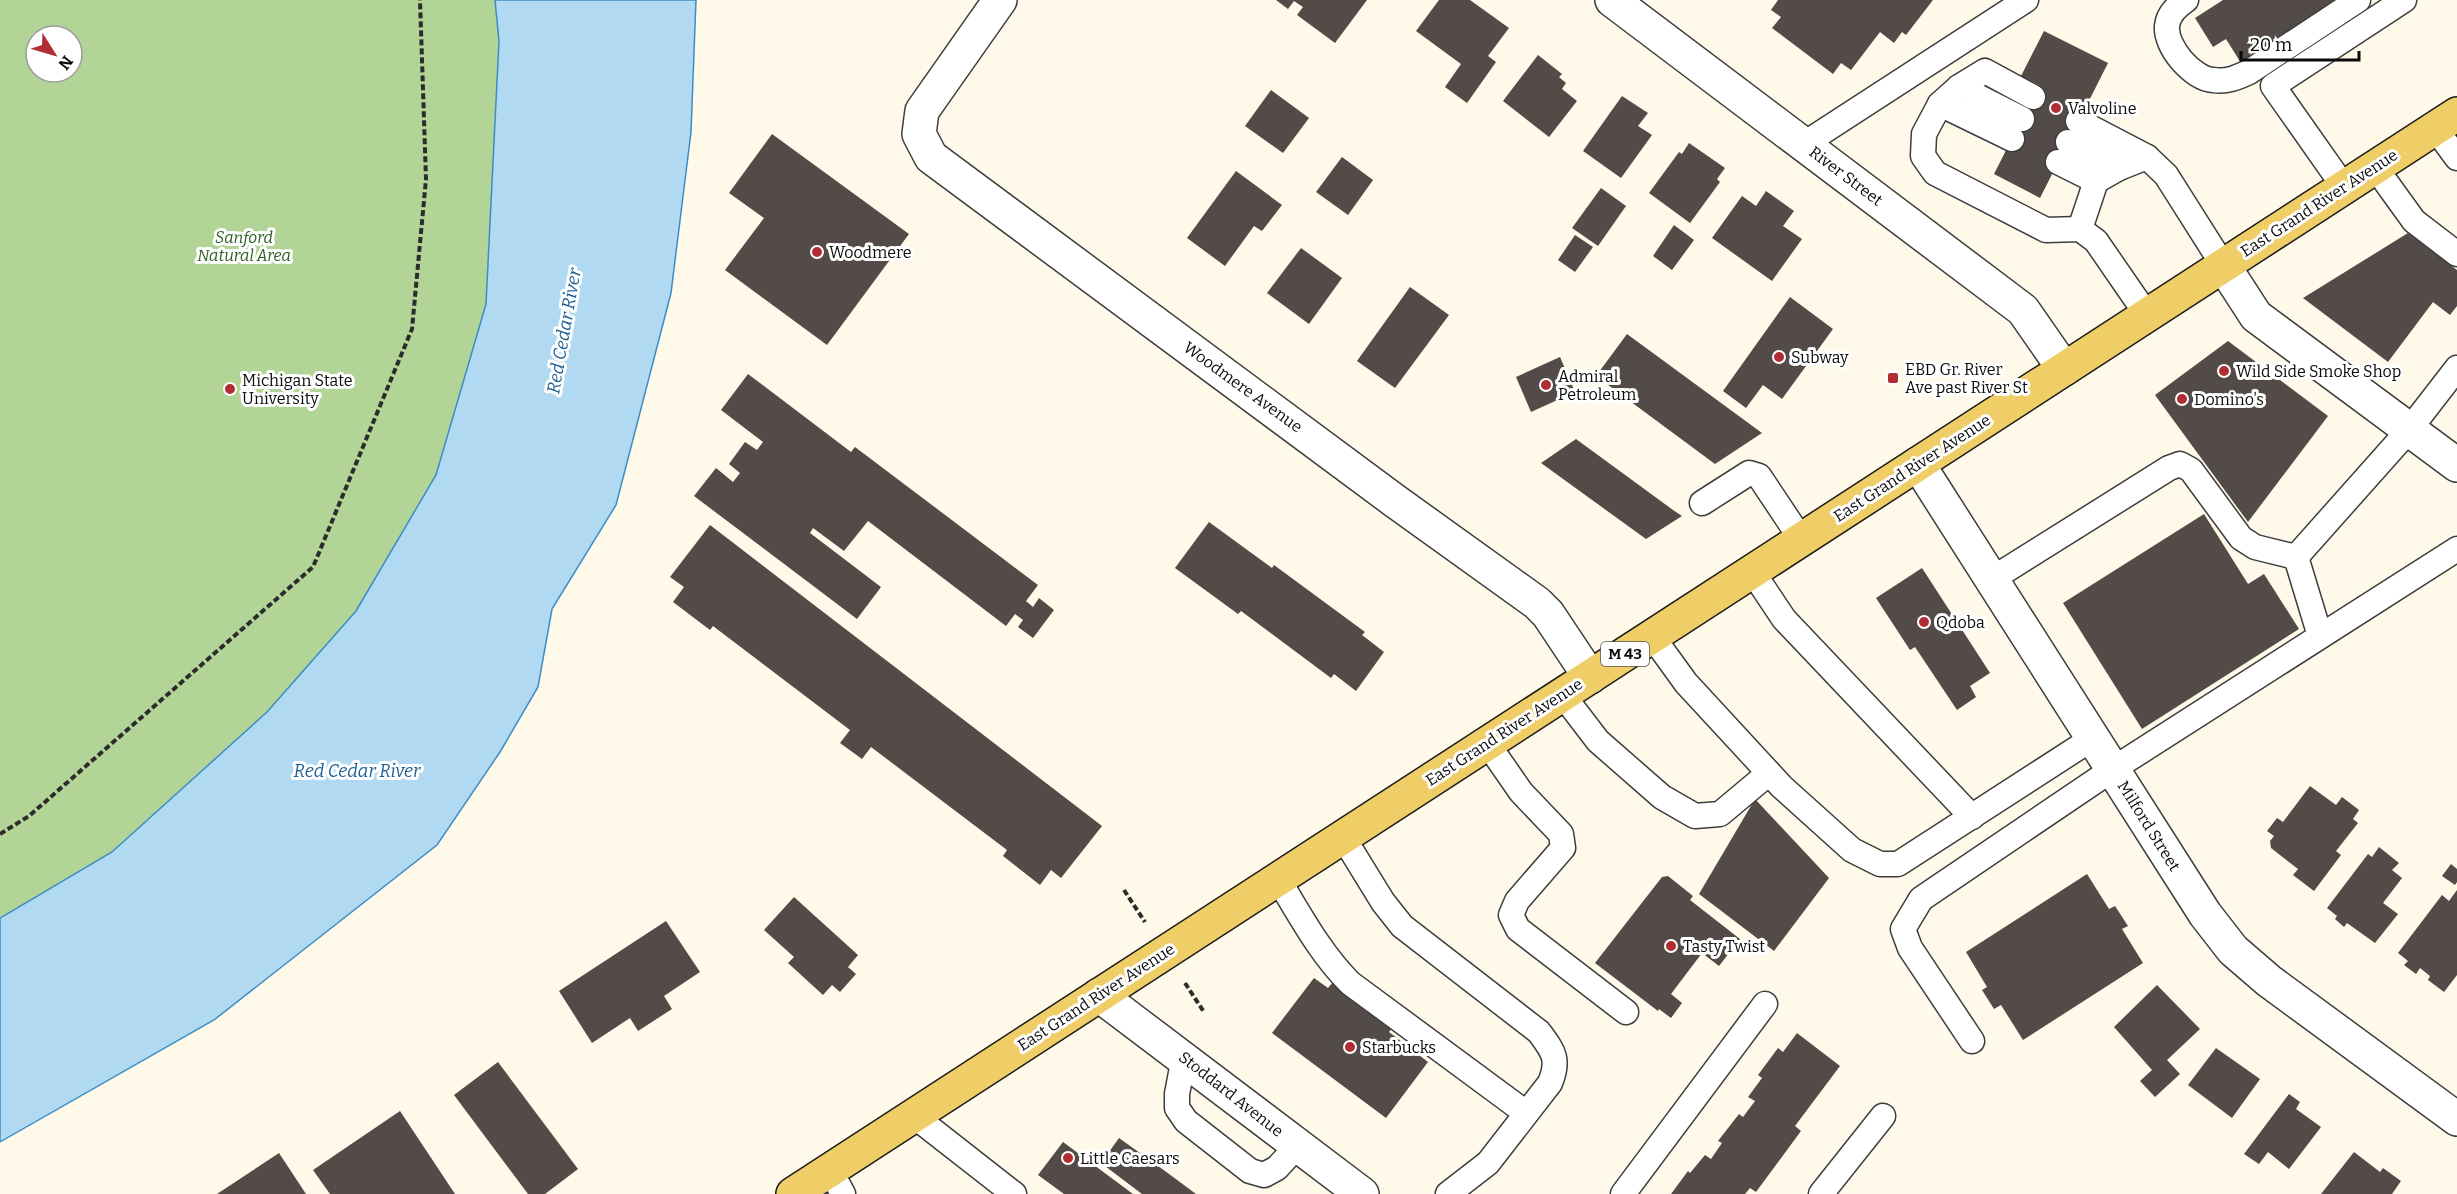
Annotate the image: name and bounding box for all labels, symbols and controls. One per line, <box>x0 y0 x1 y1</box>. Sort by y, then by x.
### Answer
north arrow <box>24 24 84 84</box>
scale bar <box>2241 24 2360 62</box>
text: 20 m <box>2250 34 2292 56</box>
text: N <box>54 52 77 73</box>
place label: Valvoline <box>2068 99 2136 118</box>
marker: Valvoline <box>2049 101 2063 115</box>
street label: River Street <box>1805 142 1887 210</box>
street label: East Grand River Avenue <box>2237 145 2401 261</box>
park label: Sanford Natural Area <box>197 228 291 265</box>
place label: Woodmere <box>829 243 912 262</box>
marker: Woodmere <box>810 245 824 259</box>
water label: Red Cedar River <box>542 266 586 395</box>
street label: Woodmere Avenue <box>1180 338 1306 436</box>
place label: Subway <box>1791 348 1849 367</box>
marker: Subway <box>1772 350 1786 364</box>
place label: EBD Gr. River Ave past River St <box>1905 360 2028 397</box>
place label: Wild Side Smoke Shop <box>2236 362 2401 381</box>
marker: Wild Side Smoke Shop <box>2217 364 2231 378</box>
place label: Admiral Petroleum <box>1558 367 1636 404</box>
place label: Michigan State University <box>242 371 353 408</box>
marker: EBD Gr. River Ave past River St <box>1886 371 1900 385</box>
marker: Admiral Petroleum <box>1539 378 1553 392</box>
marker: Michigan State University <box>223 382 237 396</box>
place label: Domino's <box>2194 390 2264 409</box>
marker: Domino's <box>2175 392 2189 406</box>
street label: East Grand River Avenue <box>1830 410 1994 526</box>
place label: Qdoba <box>1936 613 1985 632</box>
marker: Qdoba <box>1917 615 1931 629</box>
road number: M 43 <box>1601 642 1649 666</box>
street label: East Grand River Avenue <box>1422 674 1586 790</box>
water label: Red Cedar River <box>294 760 421 782</box>
street label: Milford Street <box>2114 777 2184 875</box>
place label: Tasty Twist <box>1683 937 1765 956</box>
street label: East Grand River Avenue <box>1014 939 1178 1055</box>
marker: Tasty Twist <box>1664 939 1678 953</box>
place label: Starbucks <box>1362 1038 1436 1057</box>
marker: Starbucks <box>1343 1040 1357 1054</box>
street label: Stoddard Avenue <box>1175 1047 1287 1141</box>
place label: Little Caesars <box>1080 1149 1180 1168</box>
marker: Little Caesars <box>1061 1151 1075 1165</box>

